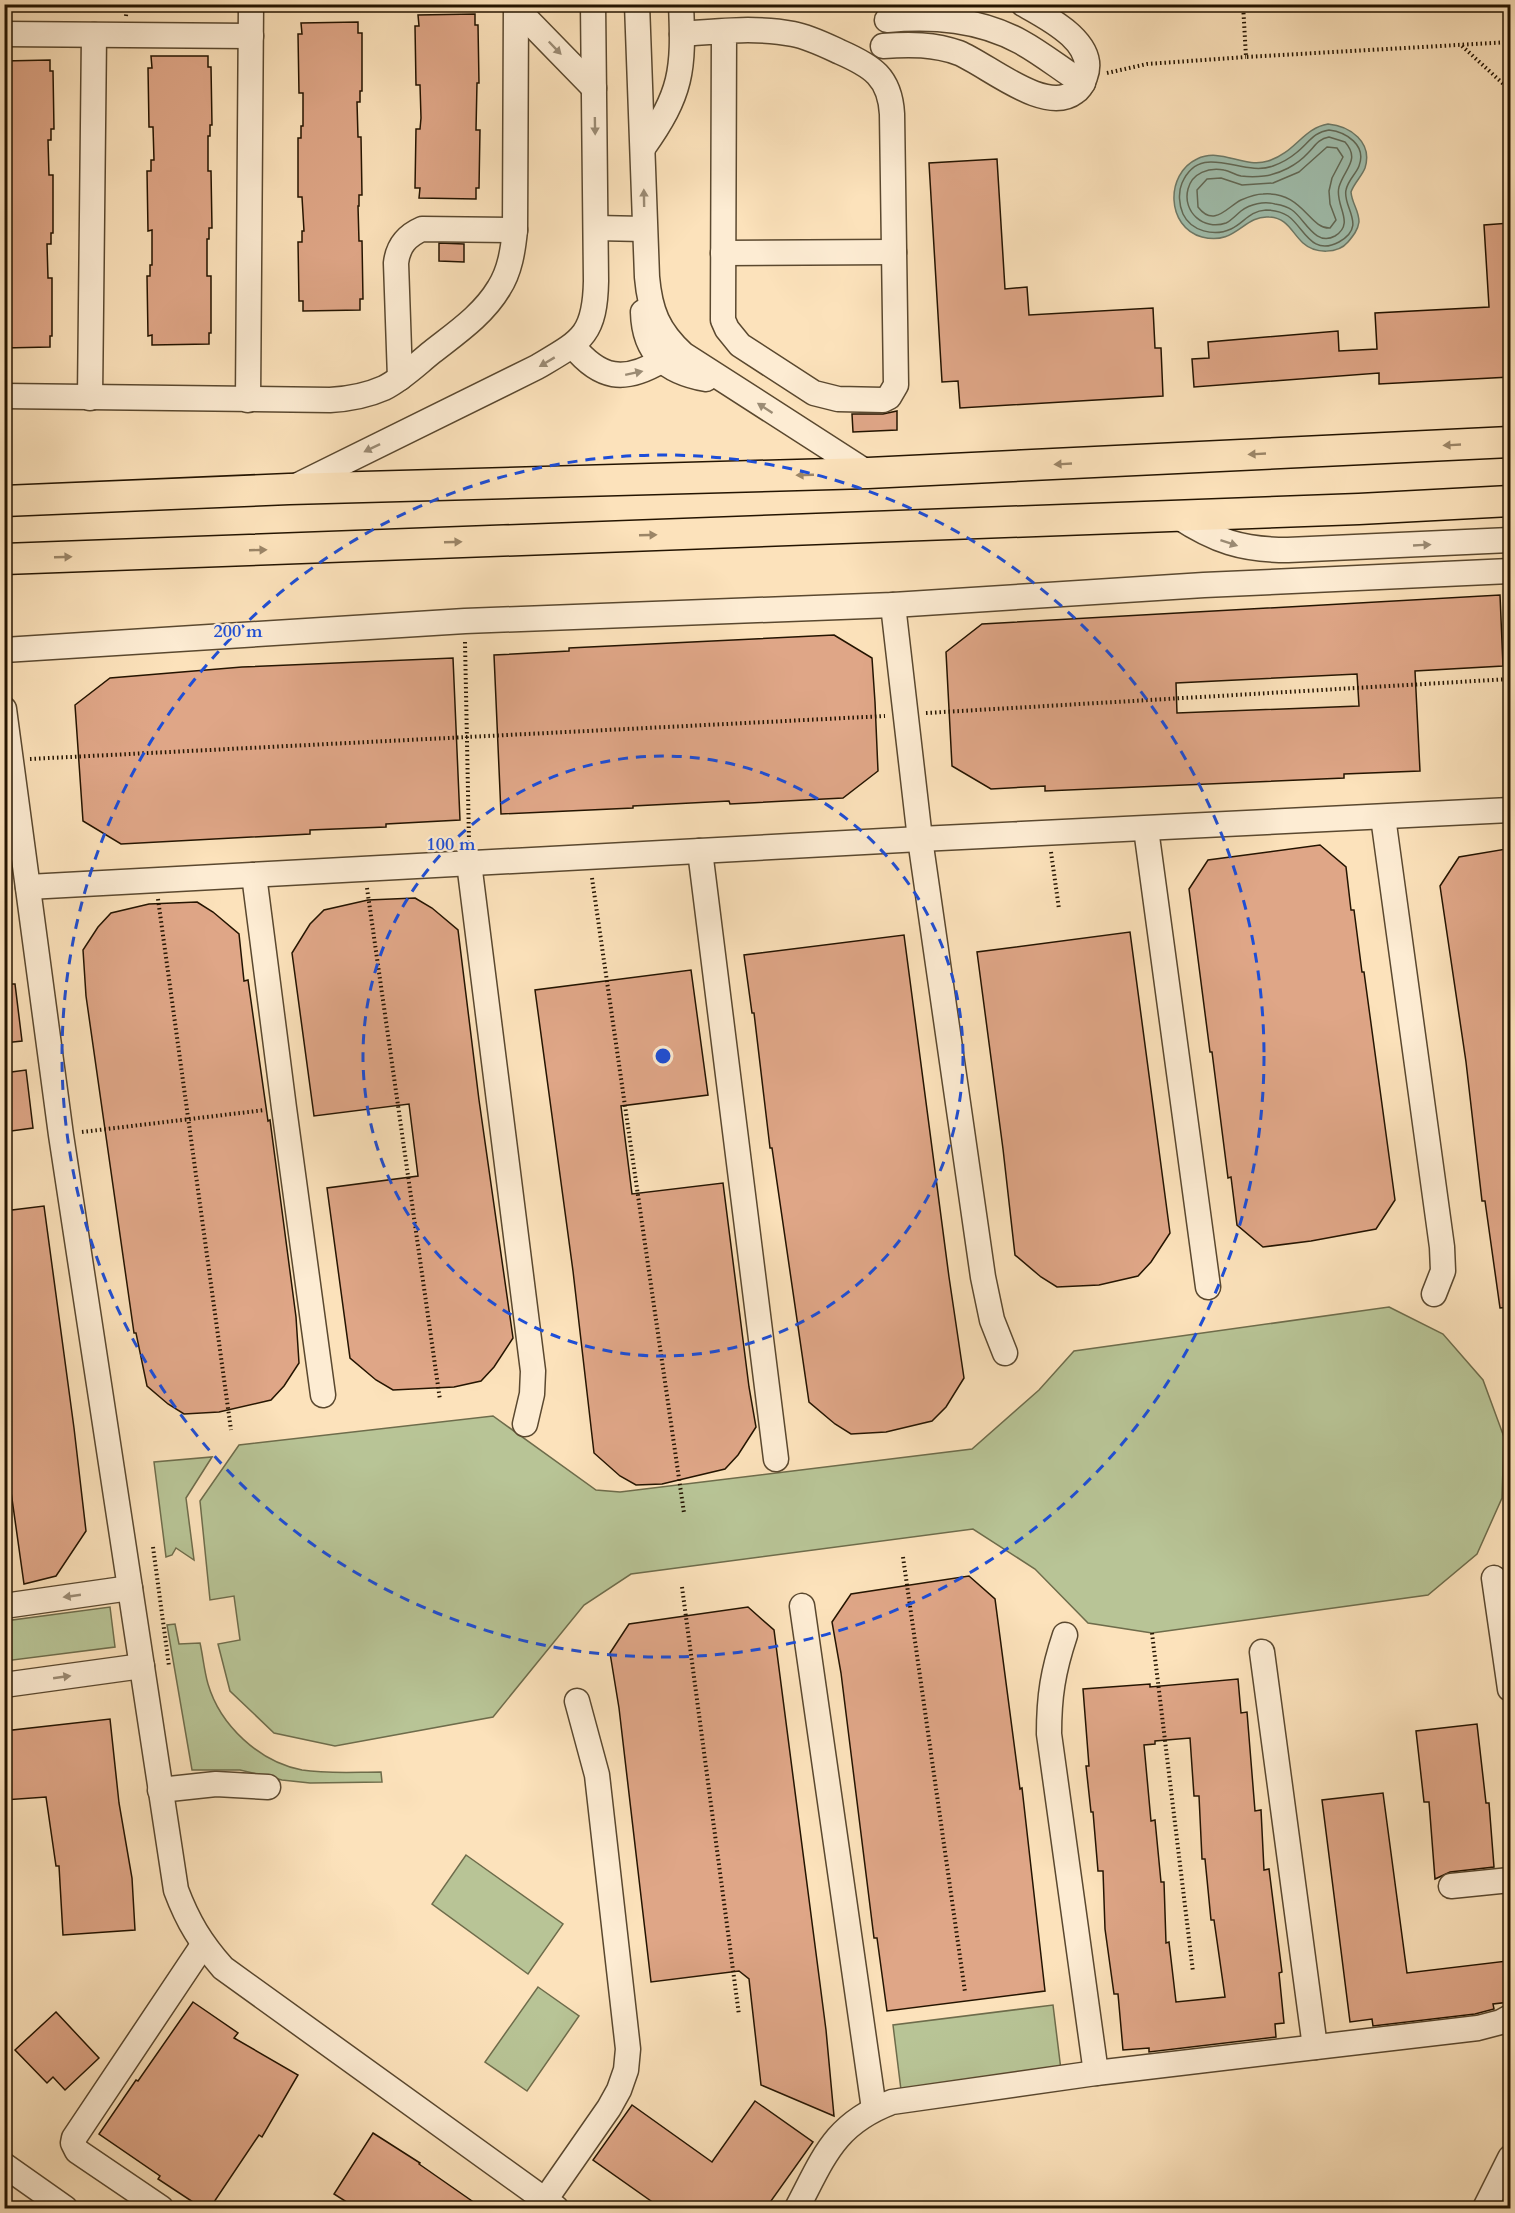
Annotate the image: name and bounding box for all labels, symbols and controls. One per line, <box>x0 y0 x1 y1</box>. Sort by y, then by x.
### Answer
one-way arrow <box>548 41 562 56</box>
one-way arrow <box>590 116 599 135</box>
one-way arrow <box>639 188 648 207</box>
one-way arrow <box>539 356 555 367</box>
one-way arrow <box>625 368 644 377</box>
one-way arrow <box>757 403 773 414</box>
one-way arrow <box>1443 440 1462 449</box>
one-way arrow <box>364 443 381 453</box>
one-way arrow <box>1248 450 1267 459</box>
one-way arrow <box>1053 459 1072 468</box>
one-way arrow <box>795 470 814 480</box>
one-way arrow <box>638 531 657 540</box>
one-way arrow <box>443 538 462 547</box>
one-way arrow <box>1220 538 1238 548</box>
one-way arrow <box>1413 540 1432 550</box>
one-way arrow <box>248 545 267 554</box>
one-way arrow <box>53 552 72 561</box>
text: 200 m <box>213 619 263 644</box>
text: 100 m <box>426 832 476 857</box>
centre of rings <box>653 1046 673 1066</box>
one-way arrow <box>62 1591 81 1600</box>
one-way arrow <box>53 1673 72 1682</box>

